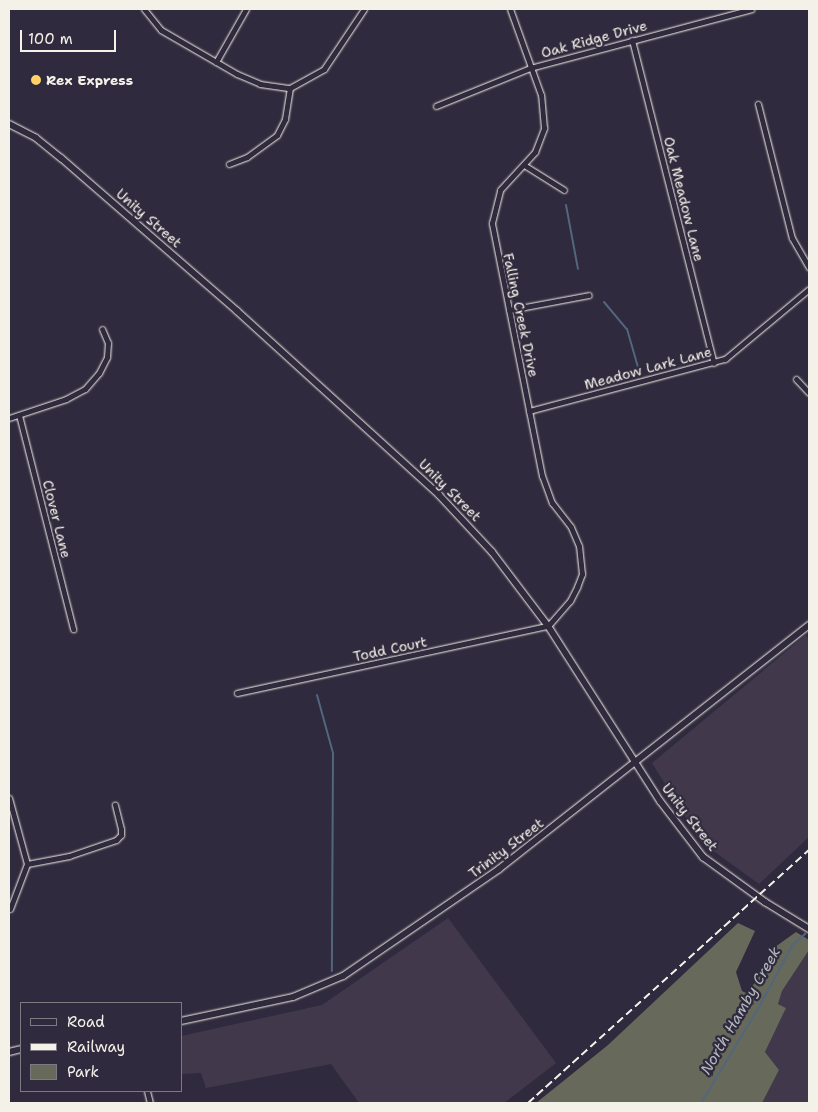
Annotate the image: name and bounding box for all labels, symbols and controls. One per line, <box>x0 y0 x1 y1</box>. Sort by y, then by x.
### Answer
street label: Oak Ridge Drive <box>539 17 649 61</box>
scale bar <box>22 20 119 52</box>
text: 100 m <box>28 29 73 49</box>
place label: Rex Express <box>46 72 133 88</box>
marker: Rex Express <box>30 74 42 86</box>
street label: Oak Meadow Lane <box>660 135 708 263</box>
street label: Unity Street <box>113 185 185 251</box>
street label: Falling Creek Drive <box>500 251 542 379</box>
street label: Meadow Lark Lane <box>582 343 714 393</box>
street label: Unity Street <box>415 455 485 525</box>
street label: Clover Lane <box>39 478 75 560</box>
street label: Todd Court <box>352 633 428 665</box>
street label: Unity Street <box>658 780 722 854</box>
street label: Trinity Street <box>465 814 547 882</box>
water label: North Hamby Creek <box>697 944 785 1078</box>
legend <box>20 1002 182 1092</box>
text: Road <box>67 1012 105 1032</box>
text: Railway <box>67 1037 125 1057</box>
text: Park <box>67 1062 99 1082</box>

